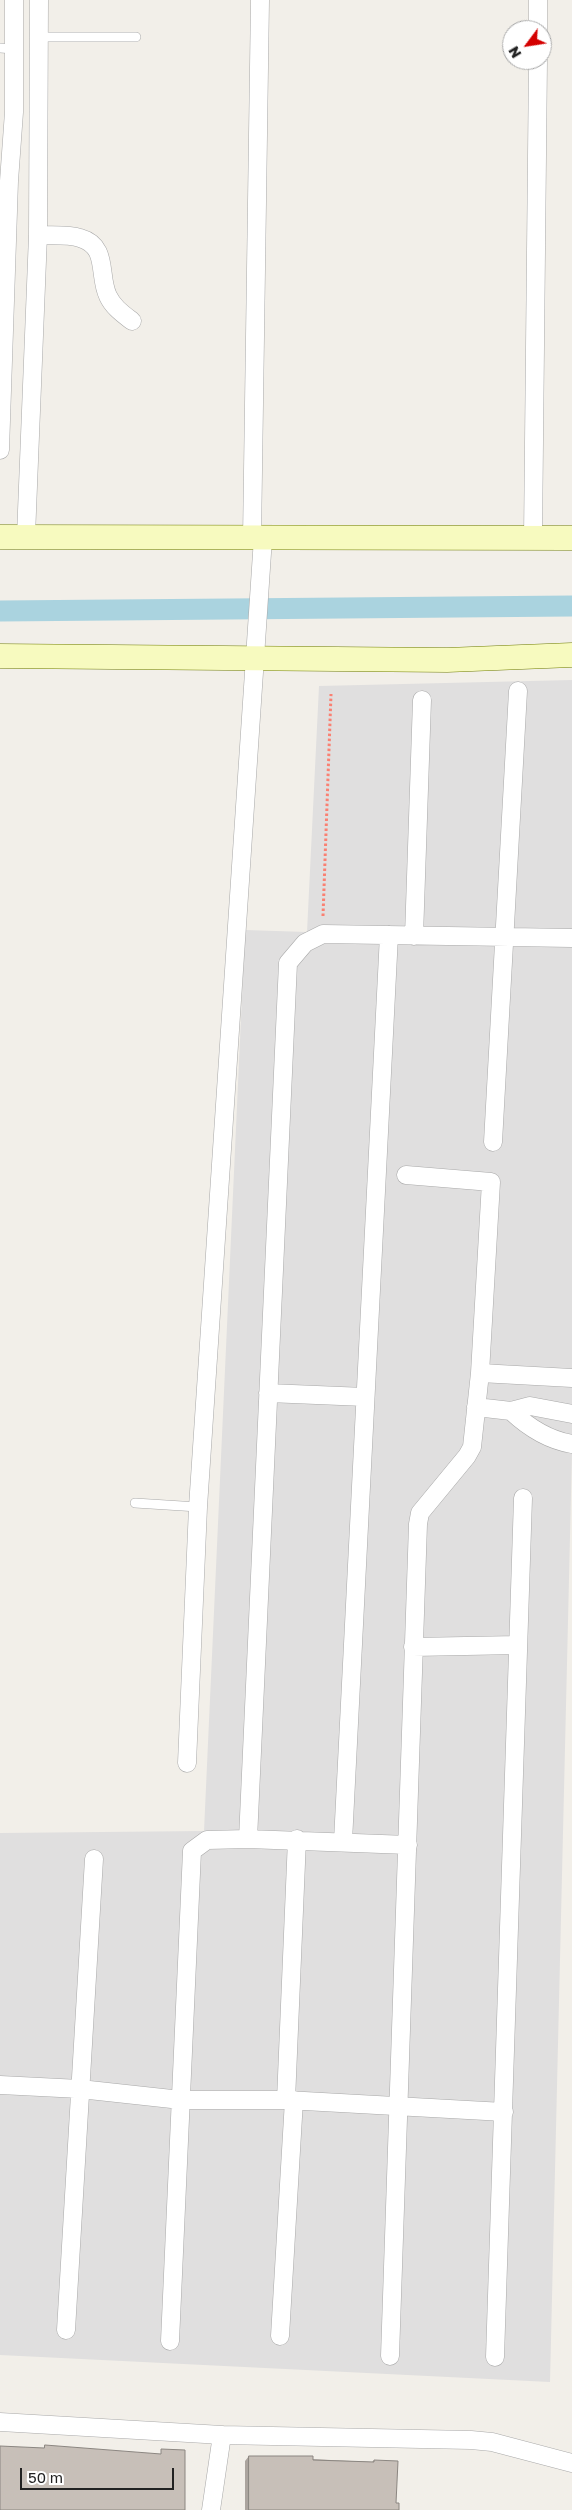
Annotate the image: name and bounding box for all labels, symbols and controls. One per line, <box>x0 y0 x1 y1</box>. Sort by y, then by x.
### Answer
north arrow <box>502 20 552 70</box>
text: N <box>505 44 525 61</box>
scale bar <box>22 2458 176 2490</box>
text: 50 m <box>28 2468 63 2486</box>

